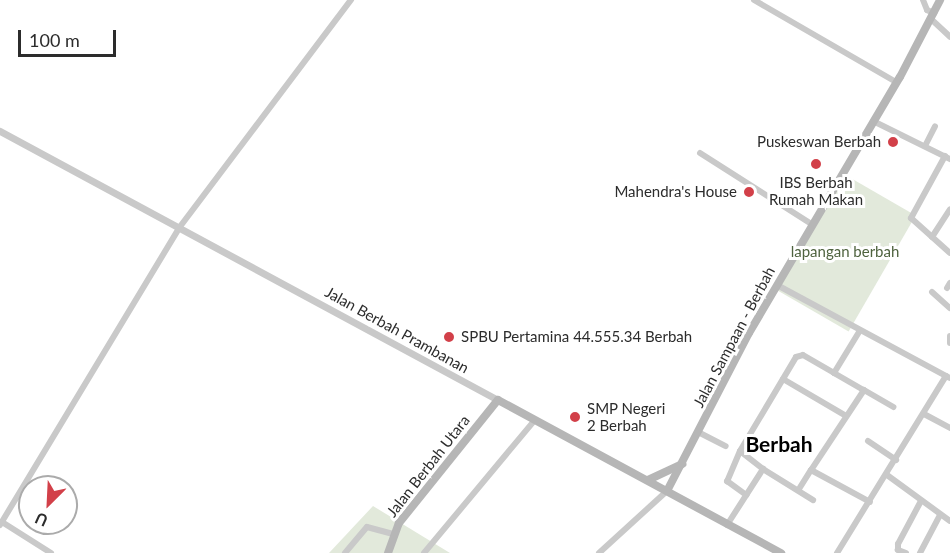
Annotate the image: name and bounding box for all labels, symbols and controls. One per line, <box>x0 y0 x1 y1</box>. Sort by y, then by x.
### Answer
scale bar <box>21 18 118 56</box>
text: 100 m <box>29 29 80 51</box>
place label: Puskeswan Berbah <box>757 133 881 151</box>
marker: Puskeswan Berbah <box>886 135 900 149</box>
marker: IBS Berbah Rumah Makan <box>809 157 823 171</box>
place label: IBS Berbah Rumah Makan <box>769 173 863 208</box>
place label: Mahendra's House <box>614 183 737 201</box>
marker: Mahendra's House <box>742 185 756 199</box>
park label: lapangan berbah <box>791 243 899 261</box>
street label: Jalan Sampaan - Berbah <box>689 264 779 410</box>
street label: Jalan Berbah Prambanan <box>322 283 472 377</box>
place label: SPBU Pertamina 44.555.34 Berbah <box>461 328 692 346</box>
marker: SPBU Pertamina 44.555.34 Berbah <box>442 330 456 344</box>
place label: SMP Negeri 2 Berbah <box>587 399 666 434</box>
marker: SMP Negeri 2 Berbah <box>568 410 582 424</box>
street label: Jalan Berbah Utara <box>383 412 473 520</box>
district label: Berbah <box>745 431 813 457</box>
north arrow <box>18 475 78 535</box>
text: U <box>32 509 51 531</box>

